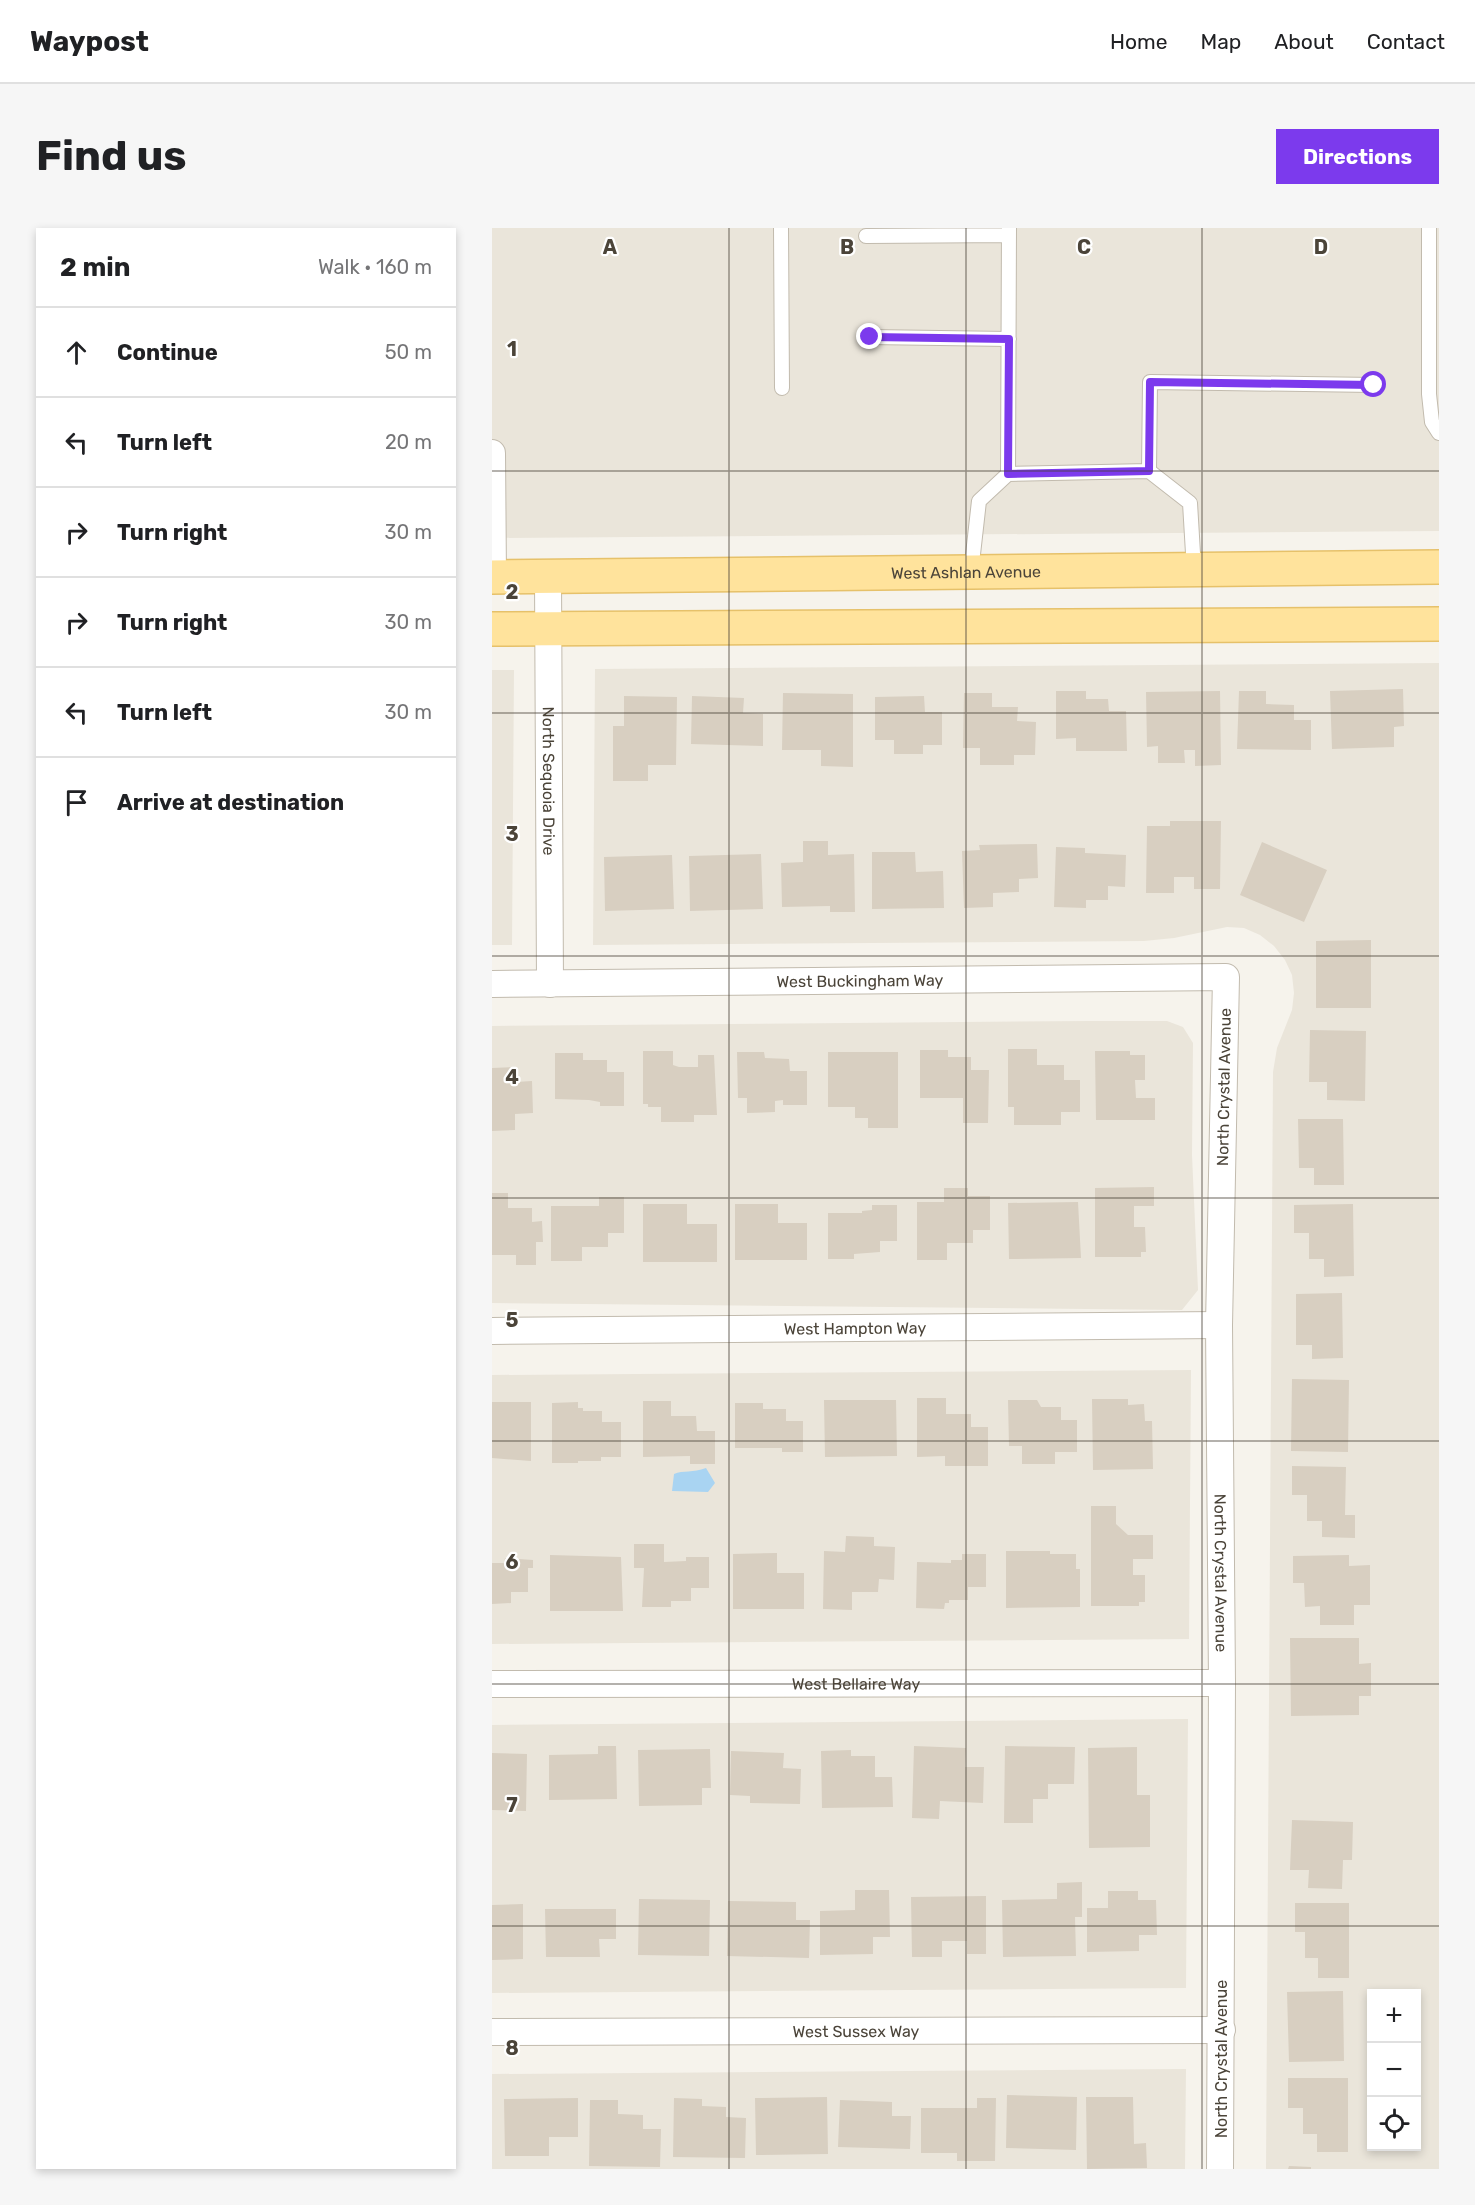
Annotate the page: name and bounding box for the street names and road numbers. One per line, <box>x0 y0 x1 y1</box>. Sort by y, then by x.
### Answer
street label: West Ashlan Avenue <box>891 562 1041 582</box>
street label: North Sequoia Drive <box>539 707 559 855</box>
street label: West Buckingham Way <box>776 970 944 991</box>
street label: North Crystal Avenue <box>1213 1008 1235 1166</box>
street label: West Hampton Way <box>784 1318 927 1338</box>
street label: North Crystal Avenue <box>1211 1494 1231 1652</box>
street label: West Bellaire Way <box>792 1674 920 1693</box>
street label: North Crystal Avenue <box>1212 1980 1231 2138</box>
street label: West Sussex Way <box>793 2021 920 2041</box>

